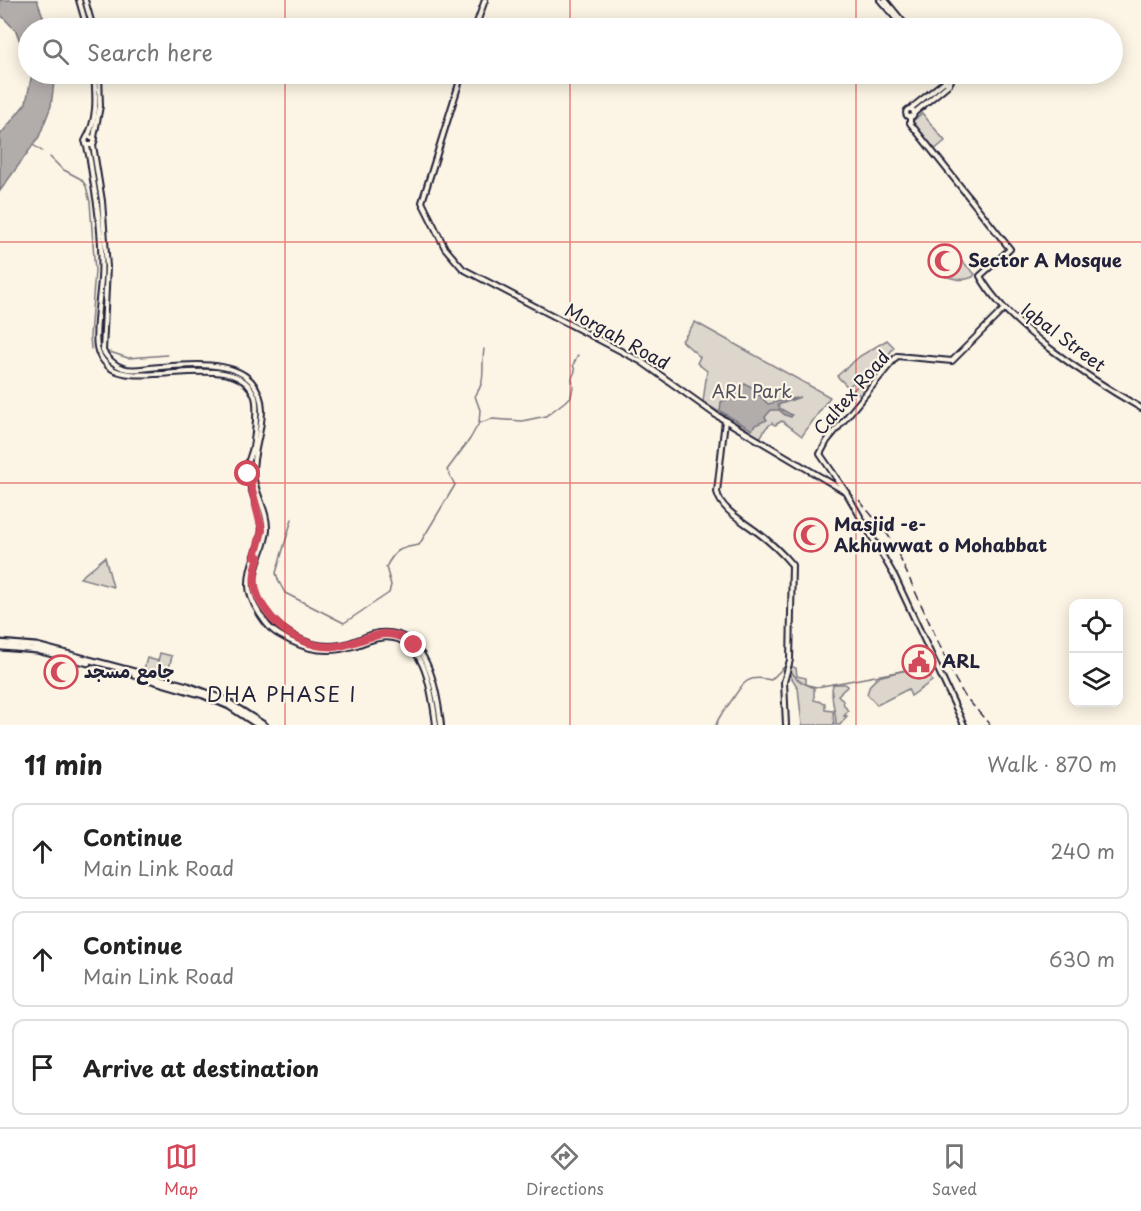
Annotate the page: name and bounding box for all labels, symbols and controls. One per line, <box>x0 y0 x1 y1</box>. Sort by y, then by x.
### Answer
search box <box>18 18 1123 84</box>
icon: search <box>39 35 72 68</box>
text: Search here <box>87 35 213 68</box>
mosque icon: Sector A Mosque <box>927 243 963 279</box>
place label: Sector A Mosque <box>968 246 1122 273</box>
street label: Morgah Road <box>560 296 675 376</box>
street label: Iqbal Street <box>1016 296 1112 378</box>
street label: Caltex Road <box>806 344 895 440</box>
park label: ARL Park <box>712 377 792 404</box>
route start <box>234 460 260 486</box>
place label: Masjid -e- Akhuwwat o Mohabbat <box>834 510 1047 558</box>
mosque icon: Masjid -e- Akhuwwat o Mohabbat <box>793 517 829 553</box>
map controls <box>1069 599 1123 707</box>
button: locate <box>1069 599 1123 653</box>
route end <box>400 631 426 657</box>
public building icon: ARL <box>901 644 937 680</box>
place label: ARL <box>942 647 980 674</box>
button: layers <box>1069 653 1123 707</box>
mosque icon: جامع مسجد <box>43 654 79 690</box>
place label: جامع مسجد <box>84 657 175 685</box>
district label: DHA PHASE I <box>207 679 357 709</box>
text: 11 min <box>24 745 103 784</box>
text: Walk · 870 m <box>987 749 1117 779</box>
text: Continue <box>83 820 182 853</box>
icon: ahead <box>26 835 59 868</box>
text: 240 m <box>1050 836 1115 866</box>
text: Main Link Road <box>83 853 234 883</box>
text: Continue <box>83 928 182 961</box>
icon: ahead <box>26 943 59 976</box>
text: 630 m <box>1049 944 1115 974</box>
text: Main Link Road <box>83 961 234 991</box>
icon: arrive <box>26 1051 59 1084</box>
text: Arrive at destination <box>83 1051 319 1084</box>
tab: Map <box>164 1140 198 1200</box>
tab: Directions <box>526 1140 604 1200</box>
tab: Saved <box>932 1140 977 1200</box>

